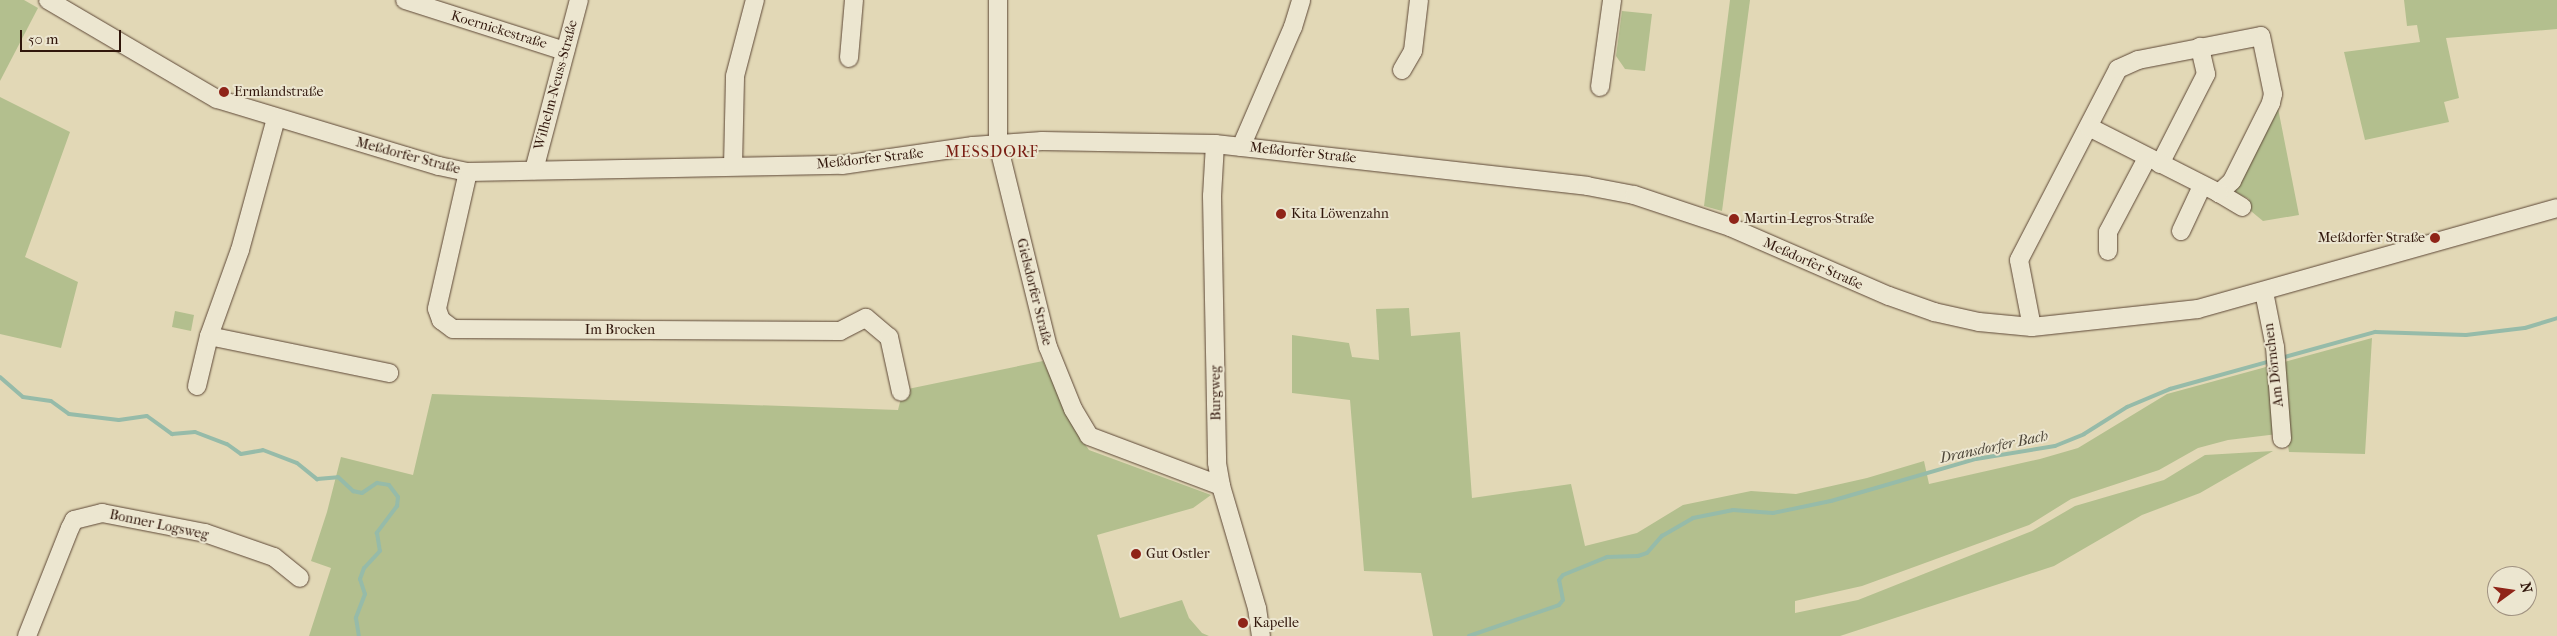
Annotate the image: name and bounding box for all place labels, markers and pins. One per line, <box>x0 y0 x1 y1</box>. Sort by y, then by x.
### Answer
place label: Ermlandstraße <box>234 84 323 100</box>
marker: Ermlandstraße <box>218 86 230 98</box>
place label: Kita Löwenzahn <box>1291 206 1389 222</box>
marker: Kita Löwenzahn <box>1275 208 1287 220</box>
place label: Martin-Legros-Straße <box>1744 211 1874 227</box>
marker: Martin-Legros-Straße <box>1728 213 1740 225</box>
place label: Meßdorfer Straße <box>2318 230 2425 246</box>
marker: Meßdorfer Straße <box>2429 232 2441 244</box>
place label: Gut Ostler <box>1146 546 1210 562</box>
marker: Gut Ostler <box>1130 548 1142 560</box>
place label: Kapelle <box>1253 615 1299 631</box>
marker: Kapelle <box>1237 617 1249 629</box>

